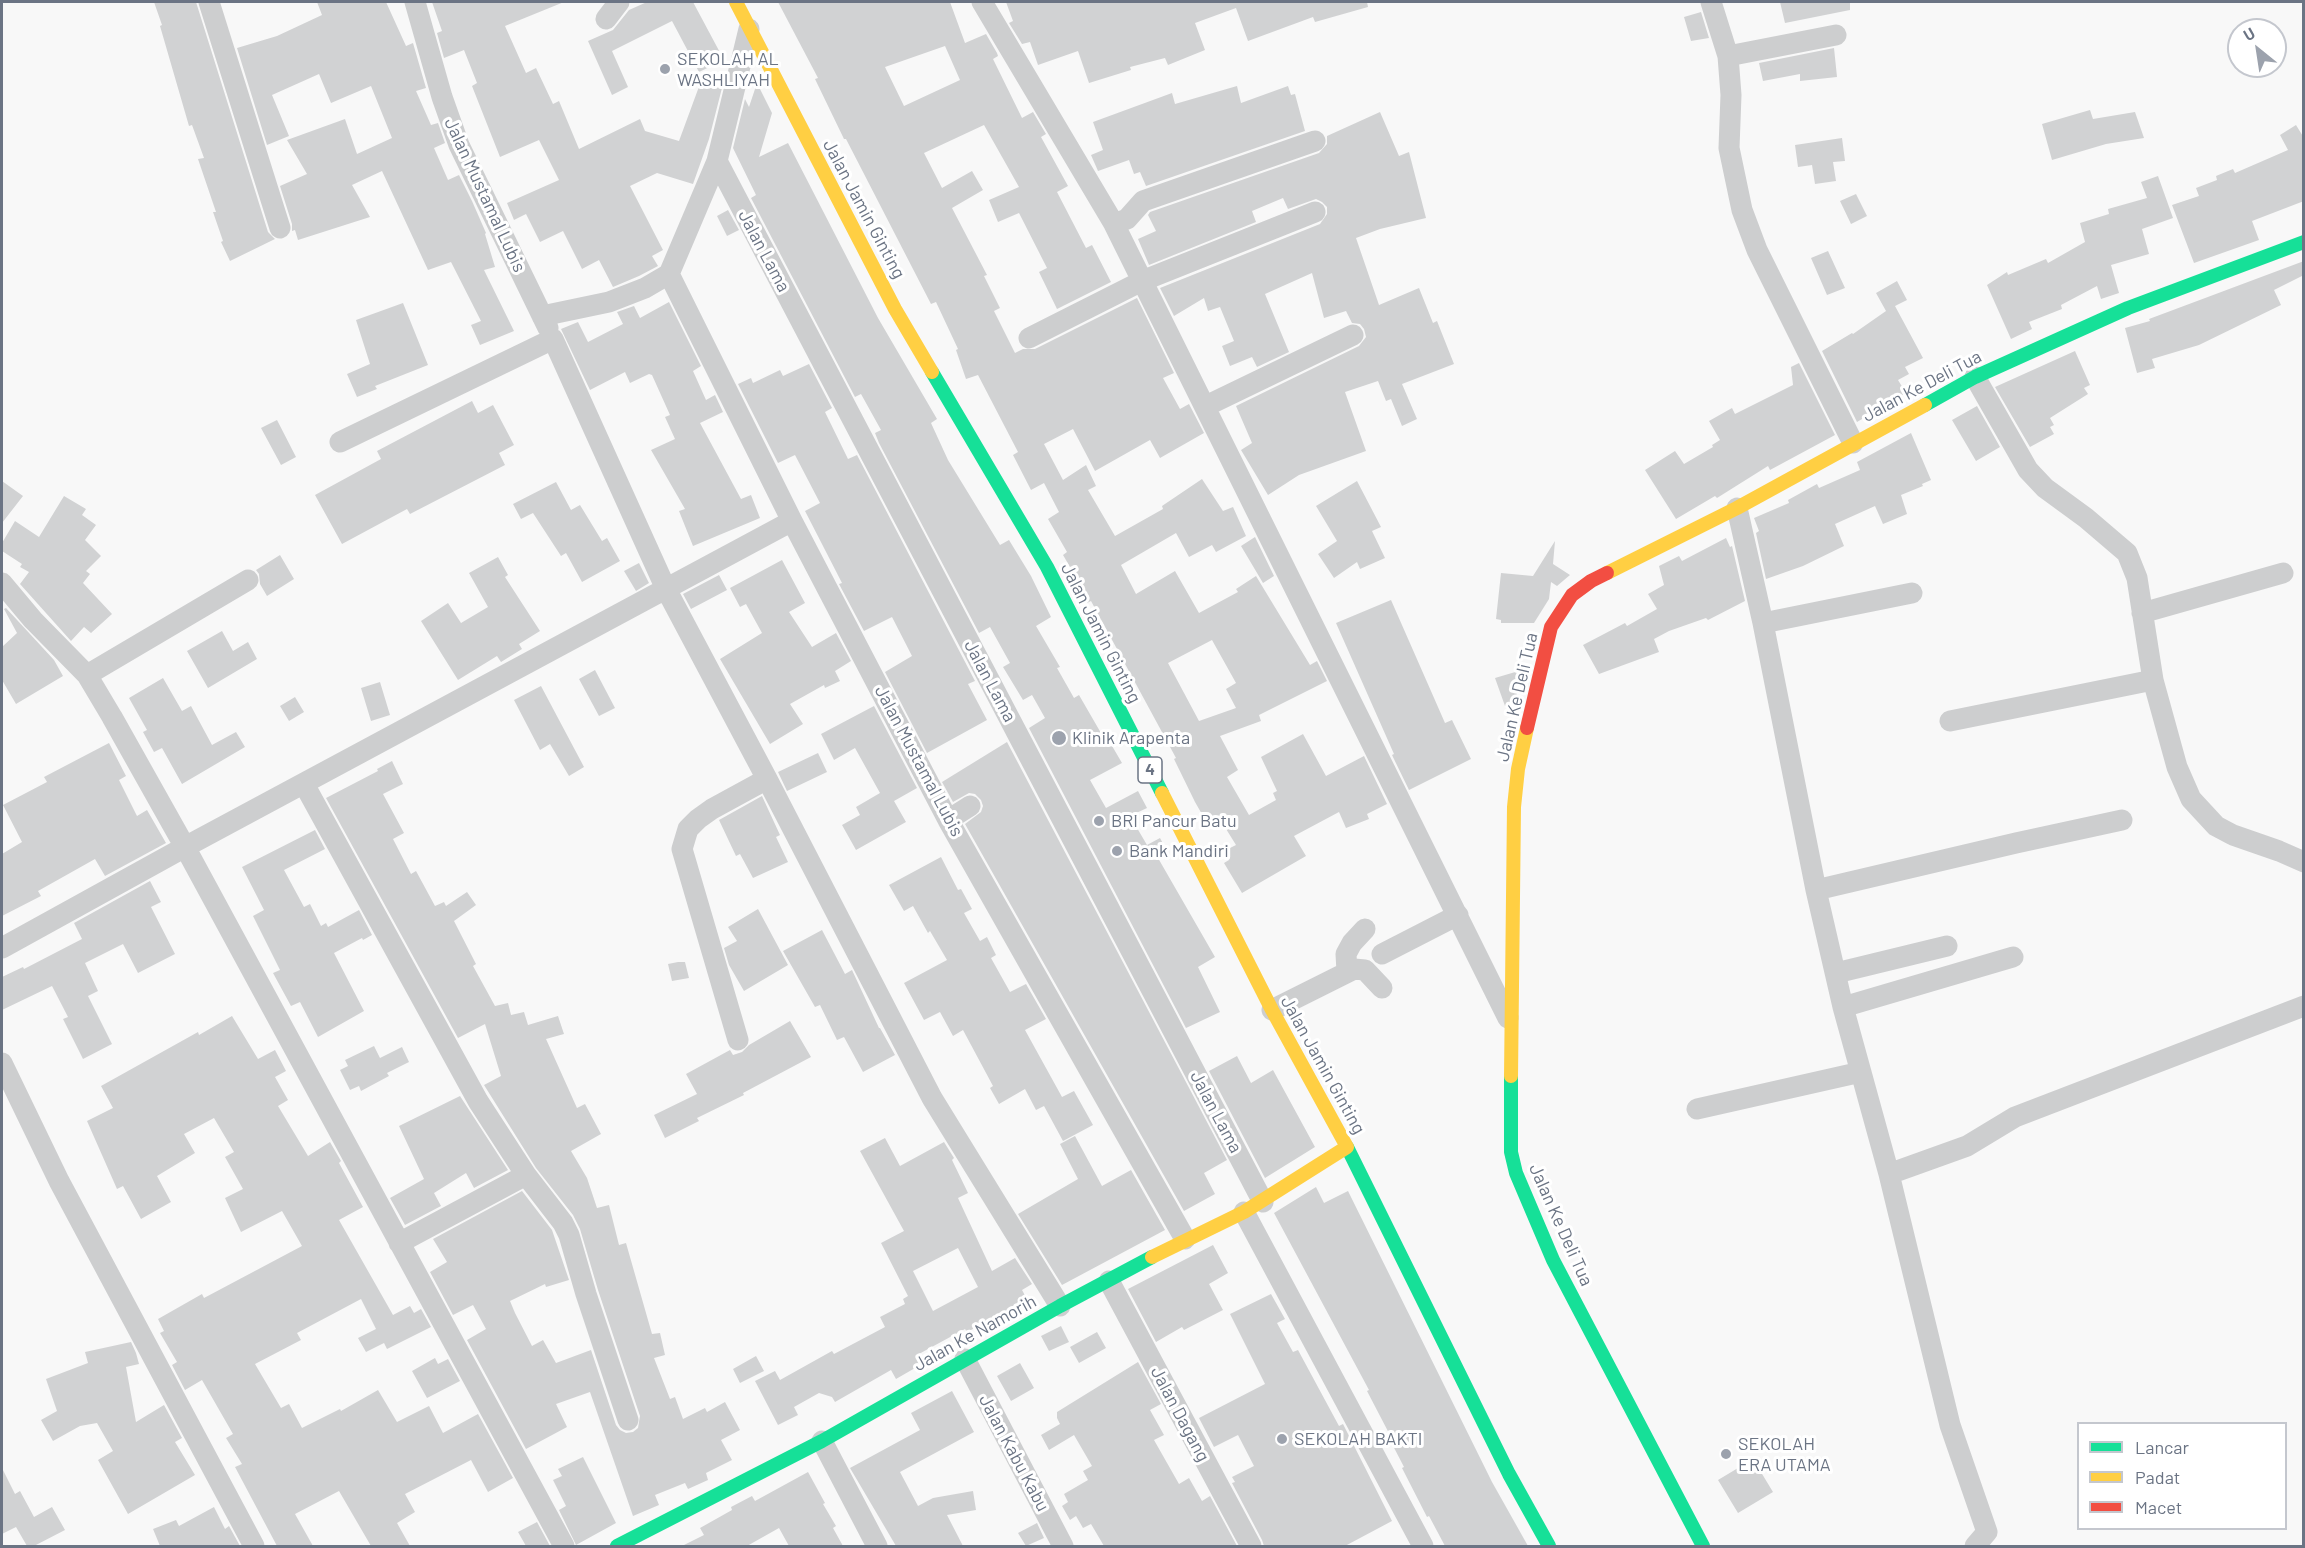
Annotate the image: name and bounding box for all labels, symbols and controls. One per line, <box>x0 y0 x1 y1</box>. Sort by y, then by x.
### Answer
north arrow <box>2227 18 2287 78</box>
text: U <box>2240 23 2258 44</box>
place label: SEKOLAH AL WASHLIYAH <box>677 48 779 90</box>
marker: SEKOLAH AL WASHLIYAH <box>658 62 672 76</box>
street label: Jalan Mustamal Lubis <box>440 114 530 276</box>
street label: Jalan Jamin Ginting <box>818 136 910 282</box>
street label: Jalan Lama <box>733 206 795 296</box>
street label: Jalan Ke Deli Tua <box>1859 346 1985 426</box>
street label: Jalan Jamin Ginting <box>1056 559 1146 707</box>
street label: Jalan Ke Deli Tua <box>1492 631 1542 763</box>
street label: Jalan Lama <box>959 636 1021 726</box>
street label: Jalan Mustamal Lubis <box>870 682 968 840</box>
place label: Klinik Arapenta <box>1072 727 1190 749</box>
marker: Klinik Arapenta <box>1050 729 1068 747</box>
road number: 4 <box>1138 757 1162 783</box>
place label: BRI Pancur Batu <box>1111 810 1237 832</box>
marker: BRI Pancur Batu <box>1092 814 1106 828</box>
place label: Bank Mandiri <box>1129 840 1229 862</box>
marker: Bank Mandiri <box>1110 844 1124 858</box>
street label: Jalan Jamin Ginting <box>1276 992 1370 1138</box>
street label: Jalan Lama <box>1185 1067 1247 1157</box>
street label: Jalan Ke Deli Tua <box>1524 1161 1598 1289</box>
street label: Jalan Ke Namorih <box>910 1290 1040 1376</box>
street label: Jalan Dagang <box>1146 1363 1214 1465</box>
street label: Jalan Kabu Kabu <box>974 1391 1054 1515</box>
legend <box>2077 1422 2287 1530</box>
place label: SEKOLAH BAKTI <box>1294 1428 1422 1450</box>
marker: SEKOLAH BAKTI <box>1275 1432 1289 1446</box>
place label: SEKOLAH ERA UTAMA <box>1738 1433 1831 1476</box>
text: Lancar <box>2135 1436 2189 1458</box>
marker: SEKOLAH ERA UTAMA <box>1719 1447 1733 1461</box>
text: Padat <box>2135 1466 2180 1488</box>
text: Macet <box>2135 1496 2182 1518</box>

